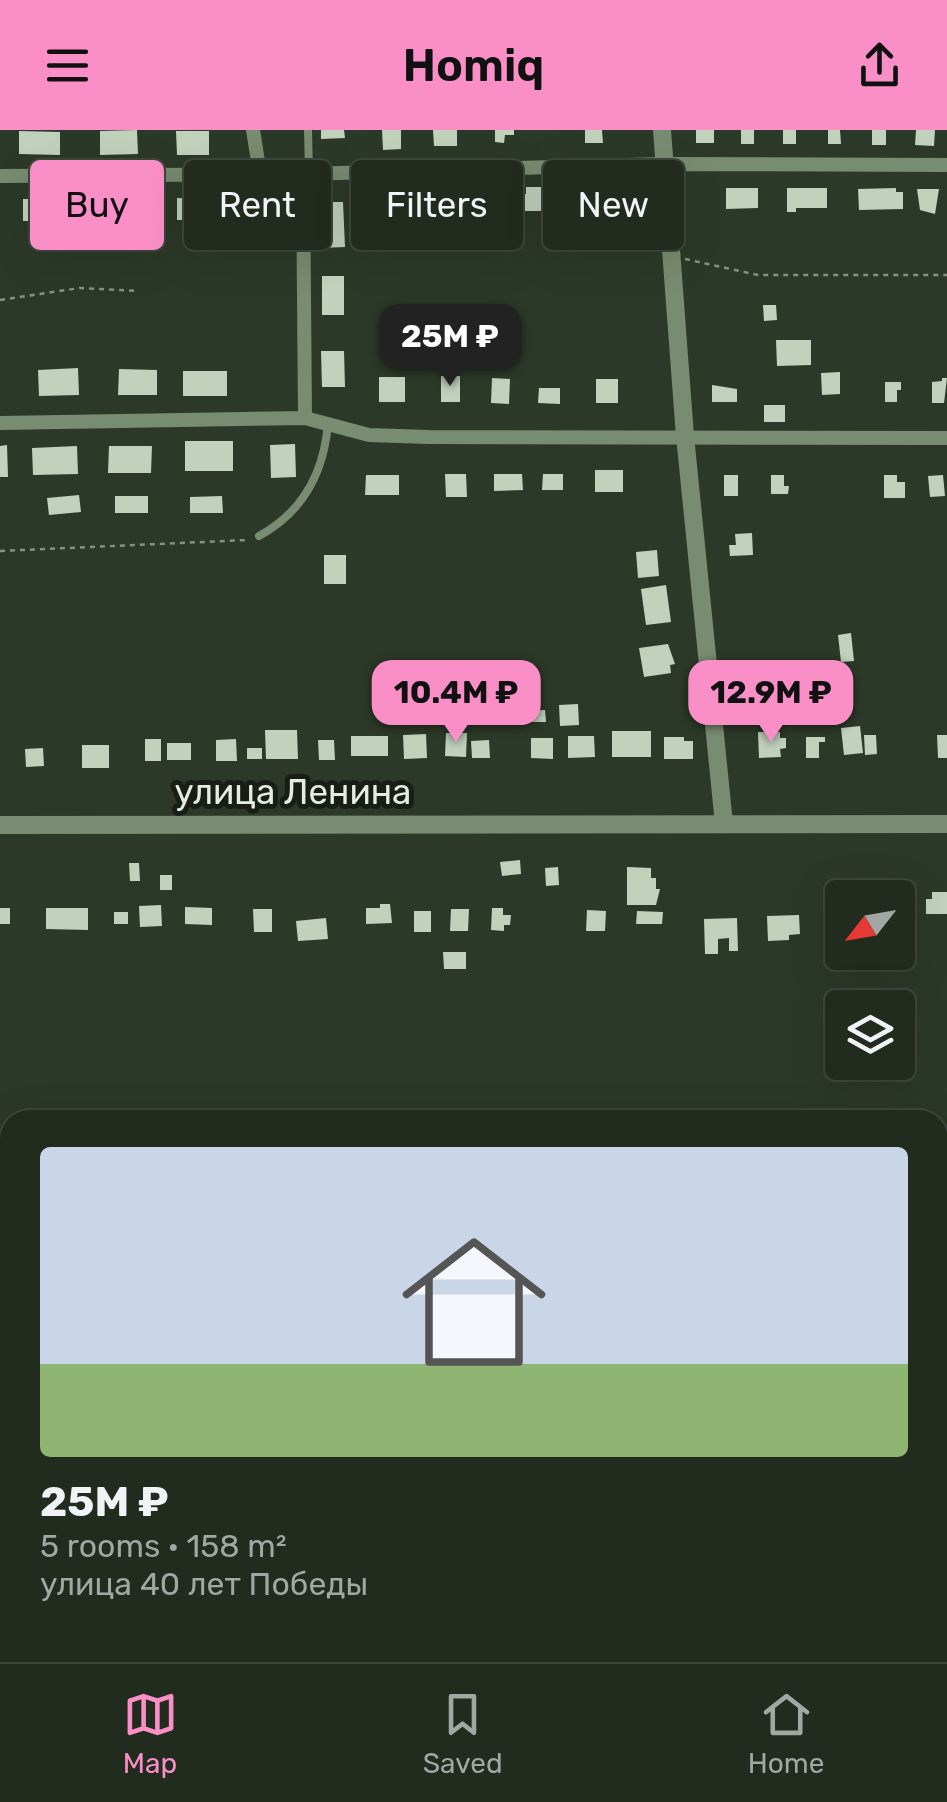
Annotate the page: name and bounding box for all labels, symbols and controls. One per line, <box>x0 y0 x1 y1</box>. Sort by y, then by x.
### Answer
icon: menu <box>40 38 95 93</box>
icon: share <box>852 38 907 93</box>
text: Homiq <box>403 39 544 92</box>
chip: Buy <box>30 160 164 250</box>
chip: Rent <box>184 160 331 250</box>
chip: Filters <box>351 160 523 250</box>
chip: New <box>543 160 684 250</box>
pin: 25M ₽ <box>380 304 520 389</box>
text: 25M ₽ <box>401 317 499 355</box>
pin: 10.4M ₽ <box>364 660 548 745</box>
pin: 12.9M ₽ <box>679 660 863 745</box>
text: 10.4M ₽ <box>394 673 518 711</box>
text: 12.9M ₽ <box>710 673 832 711</box>
street label: улица Ленина <box>175 771 411 813</box>
north arrow <box>825 880 915 970</box>
map controls <box>825 880 915 1080</box>
button: layers <box>825 990 915 1080</box>
icon: home <box>384 1212 564 1392</box>
text: 25M ₽ <box>40 1477 168 1527</box>
text: 5 rooms · 158 m² <box>40 1527 287 1565</box>
text: улица 40 лет Победы <box>40 1565 368 1603</box>
tab: Map <box>123 1687 178 1780</box>
tab: Saved <box>423 1687 503 1780</box>
tab: Home <box>748 1687 824 1780</box>

